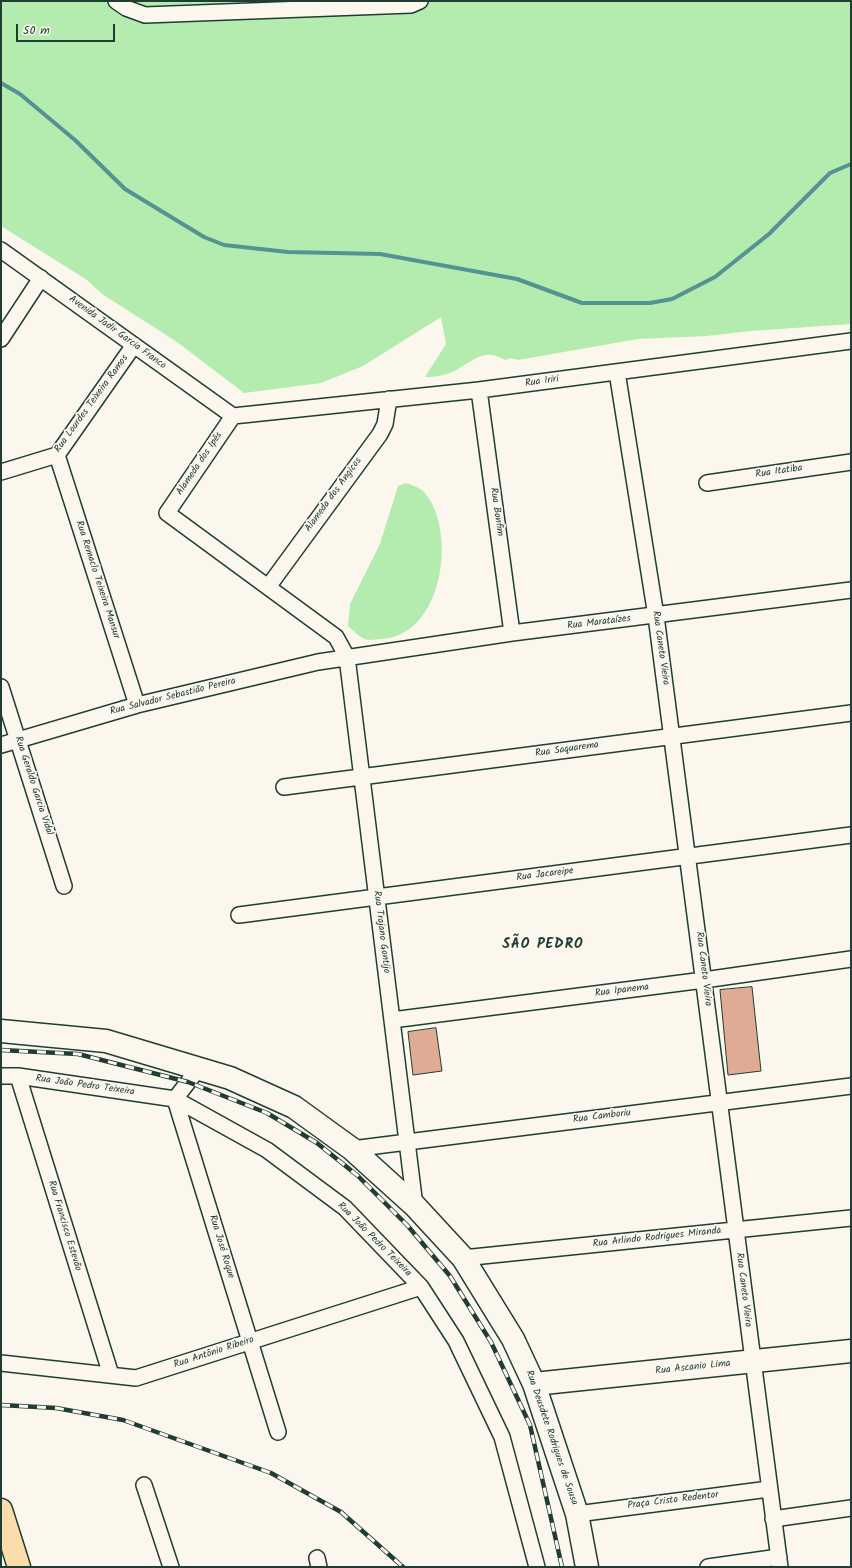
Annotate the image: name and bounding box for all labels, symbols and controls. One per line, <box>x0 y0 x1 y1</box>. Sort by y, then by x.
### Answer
scale bar <box>18 16 117 42</box>
text: 50 m <box>23 21 50 40</box>
street label: Avenida Jadir Garcia Franco <box>66 294 168 372</box>
street label: Rua Lourdes Teixeira Ramos <box>52 353 132 455</box>
street label: Rua Iriri <box>524 374 560 390</box>
street label: Alameda dos Ipês <box>174 430 226 498</box>
street label: Alameda dos Angicos <box>303 455 365 535</box>
street label: Rua Itatiba <box>755 463 803 481</box>
street label: Rua Bonfim <box>487 487 505 537</box>
street label: Rua Remaclo Teixeira Mansur <box>72 519 122 641</box>
street label: Rua Caneto Vieira <box>649 610 671 686</box>
street label: Rua Marataízes <box>566 613 632 633</box>
street label: Rua Salvador Sebastião Pereira <box>109 676 237 718</box>
street label: Rua Geraldo Garcia Vidal <box>11 735 55 837</box>
street label: Rua Saquarema <box>534 740 600 760</box>
street label: Rua Jacareipe <box>516 866 574 884</box>
street label: Rua Trajano Gontijo <box>370 890 392 974</box>
street label: Rua Caneto Vieira <box>692 931 714 1007</box>
district label: SÃO PEDRO <box>502 938 584 954</box>
street label: Rua Ipanema <box>594 982 650 1000</box>
street label: Rua João Pedro Teixeira <box>35 1073 135 1099</box>
street label: Rua Camboriu <box>572 1107 632 1127</box>
street label: Rua Francisco Estevão <box>45 1179 83 1273</box>
street label: Rua João Pedro Teixeira <box>334 1200 414 1280</box>
street label: Rua José Roque <box>206 1214 236 1280</box>
street label: Rua Arlindo Rodrigues Miranda <box>592 1225 722 1251</box>
street label: Rua Caneto Vieira <box>732 1252 754 1328</box>
street label: Rua Antônio Ribeiro <box>172 1334 256 1372</box>
street label: Rua Ascanio Lima <box>655 1358 731 1378</box>
street label: Rua Deusdete Rodrigues de Sousa <box>522 1369 580 1507</box>
street label: Praça Cristo Redentor <box>627 1489 719 1513</box>

